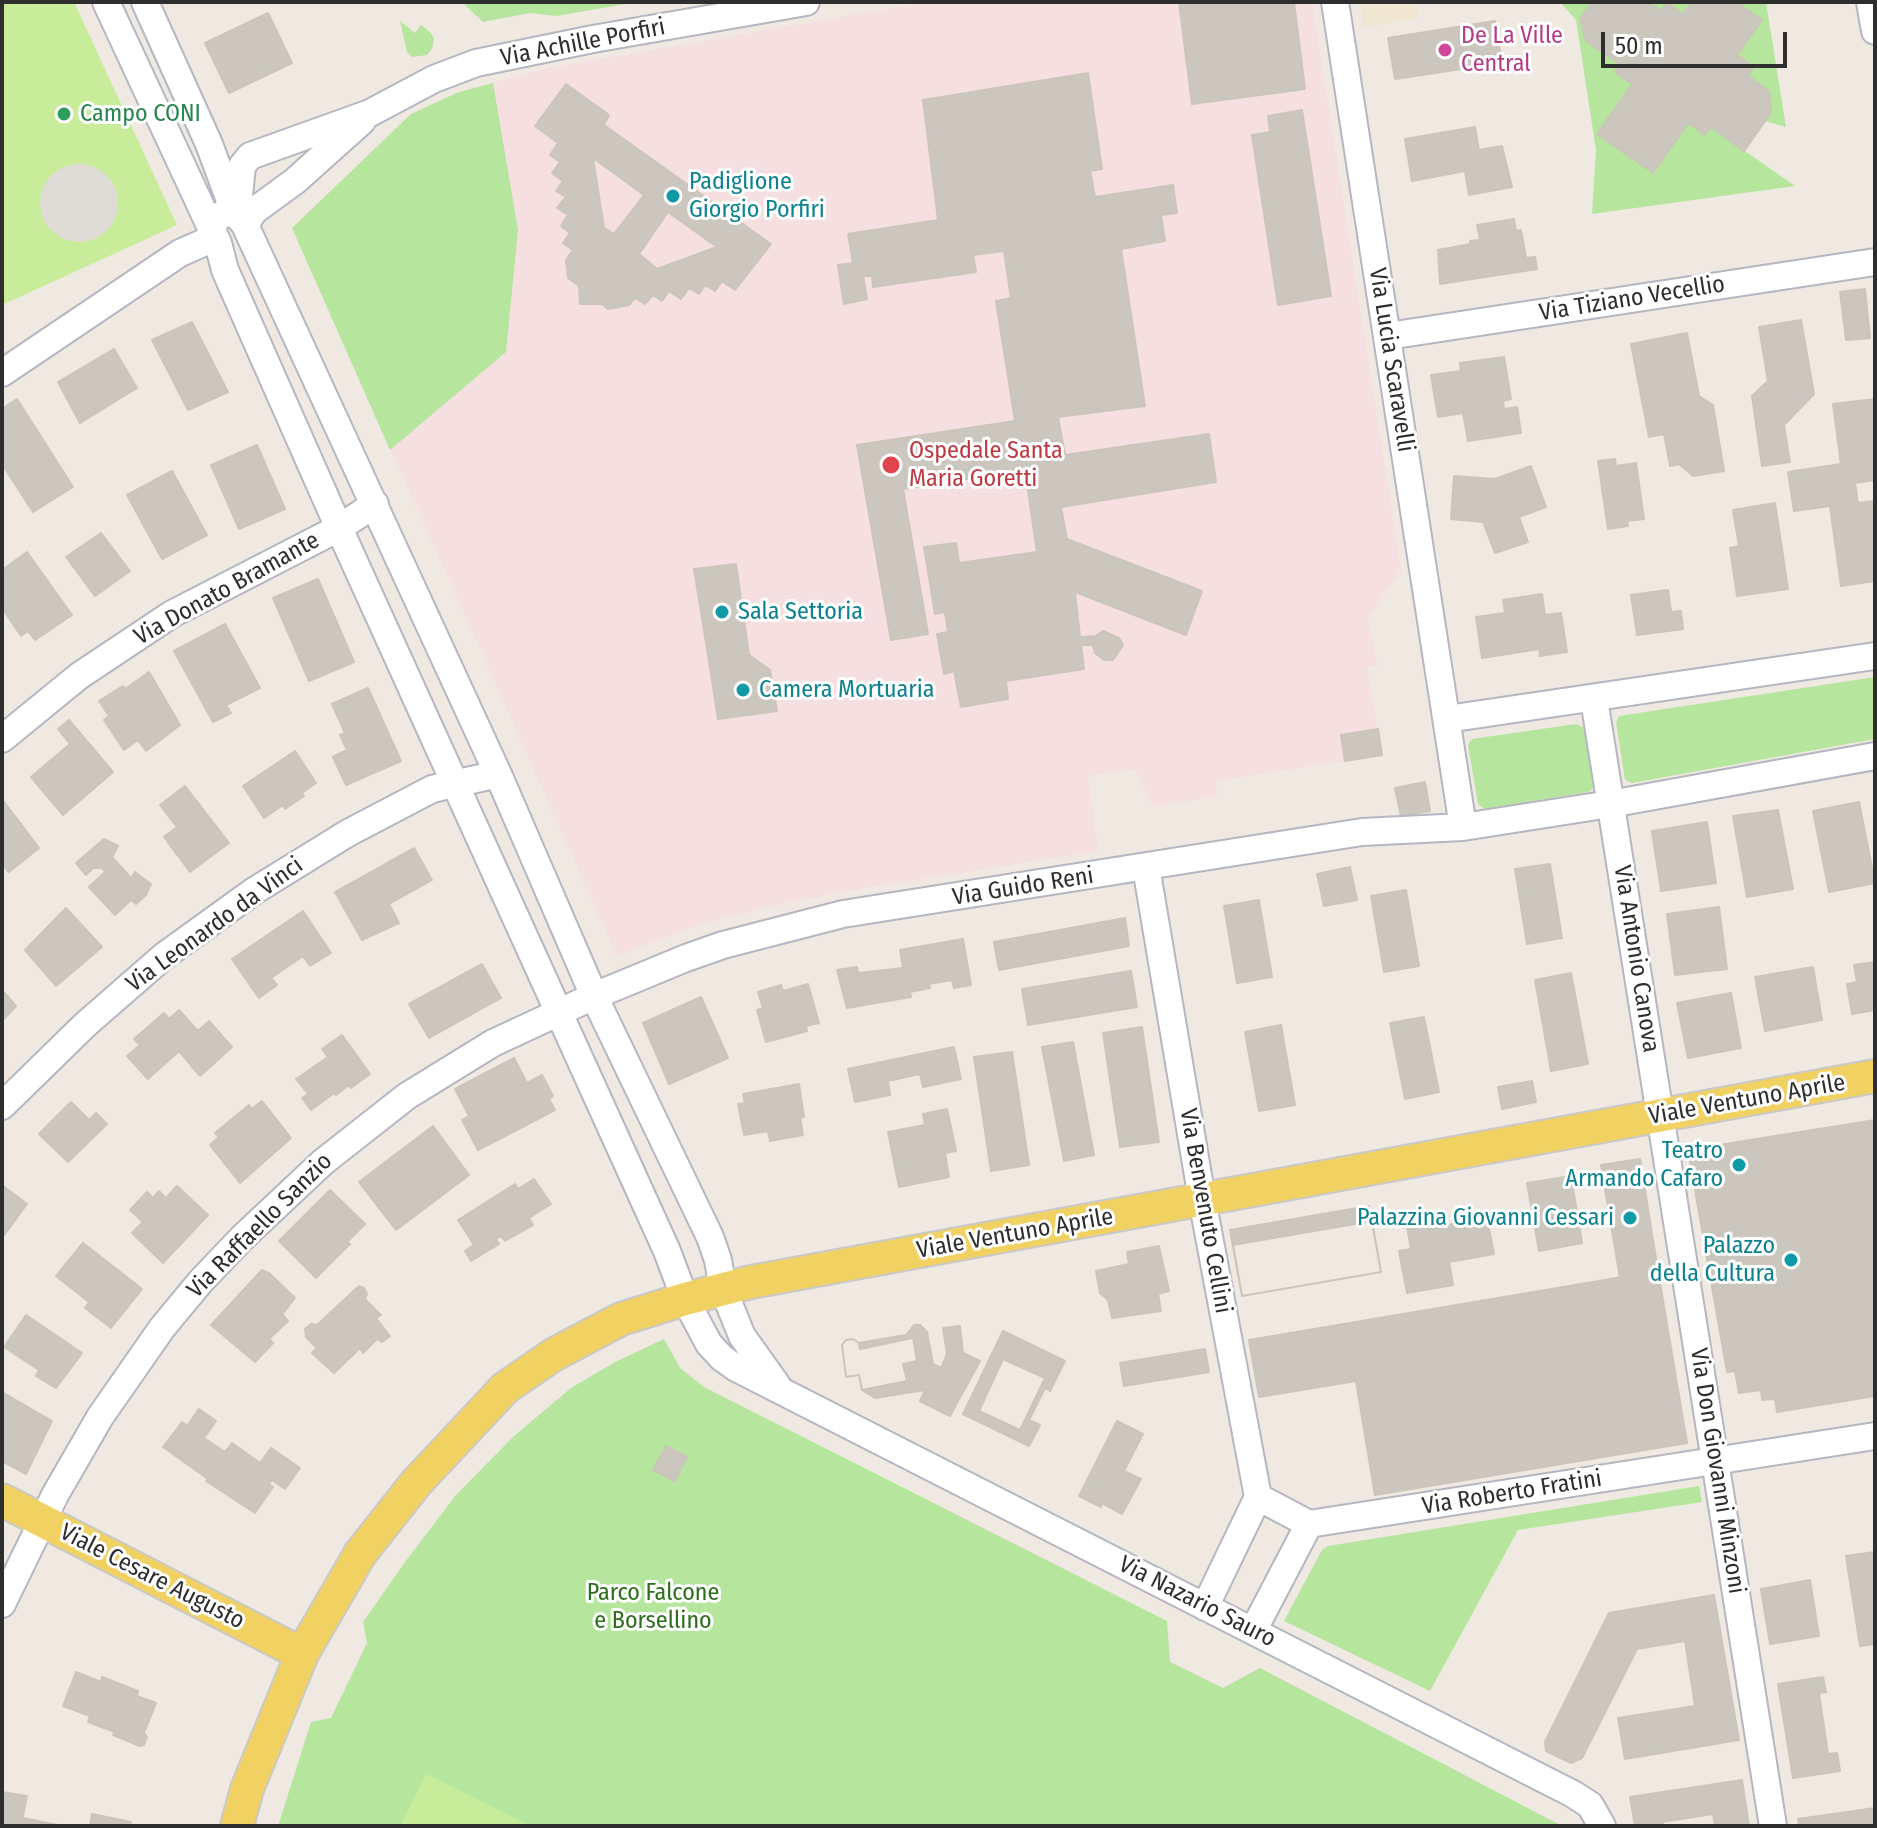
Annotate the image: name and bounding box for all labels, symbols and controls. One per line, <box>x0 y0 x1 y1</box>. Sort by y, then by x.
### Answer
street label: Via Achille Porfiri <box>498 13 668 73</box>
scale bar <box>1605 16 1791 66</box>
place label: De La Ville Central <box>1461 22 1563 78</box>
text: 50 m <box>1615 32 1663 60</box>
marker: De La Ville Central <box>1436 41 1454 59</box>
place label: Campo CONI <box>80 100 201 128</box>
marker: Campo CONI <box>55 105 73 123</box>
place label: Padiglione Giorgio Porfiri <box>689 168 825 224</box>
marker: Padiglione Giorgio Porfiri <box>664 187 682 205</box>
street label: Via Lucia Scaravelli <box>1362 266 1420 454</box>
street label: Via Tiziano Vecellio <box>1537 270 1727 328</box>
place label: Ospedale Santa Maria Goretti <box>909 437 1063 493</box>
marker: Ospedale Santa Maria Goretti <box>880 454 902 476</box>
street label: Via Donato Bramante <box>129 526 325 652</box>
place label: Sala Settoria <box>738 598 863 626</box>
marker: Sala Settoria <box>713 603 731 621</box>
place label: Camera Mortuaria <box>759 676 934 704</box>
marker: Camera Mortuaria <box>734 681 752 699</box>
street label: Via Leonardo da Vinci <box>121 851 309 999</box>
street label: Via Guido Reni <box>950 862 1096 912</box>
street label: Via Antonio Canova <box>1607 863 1665 1055</box>
street label: Viale Ventuno Aprile <box>1647 1069 1847 1131</box>
street label: Via Benvenuto Cellini <box>1173 1106 1237 1316</box>
place label: Teatro Armando Cafaro <box>1565 1137 1723 1193</box>
street label: Via Raffaello Sanzio <box>181 1147 339 1305</box>
marker: Teatro Armando Cafaro <box>1730 1156 1748 1174</box>
street label: Viale Ventuno Aprile <box>915 1203 1115 1265</box>
place label: Palazzina Giovanni Cessari <box>1357 1204 1614 1232</box>
marker: Palazzina Giovanni Cessari <box>1621 1209 1639 1227</box>
place label: Palazzo della Cultura <box>1650 1232 1775 1288</box>
marker: Palazzo della Cultura <box>1782 1251 1800 1269</box>
street label: Via Don Giovanni Minzoni <box>1683 1346 1751 1596</box>
street label: Via Roberto Fratini <box>1420 1465 1604 1521</box>
street label: Viale Cesare Augusto <box>55 1518 249 1636</box>
street label: Via Nazario Sauro <box>1114 1550 1280 1654</box>
park label: Parco Falcone e Borsellino <box>587 1579 719 1635</box>

